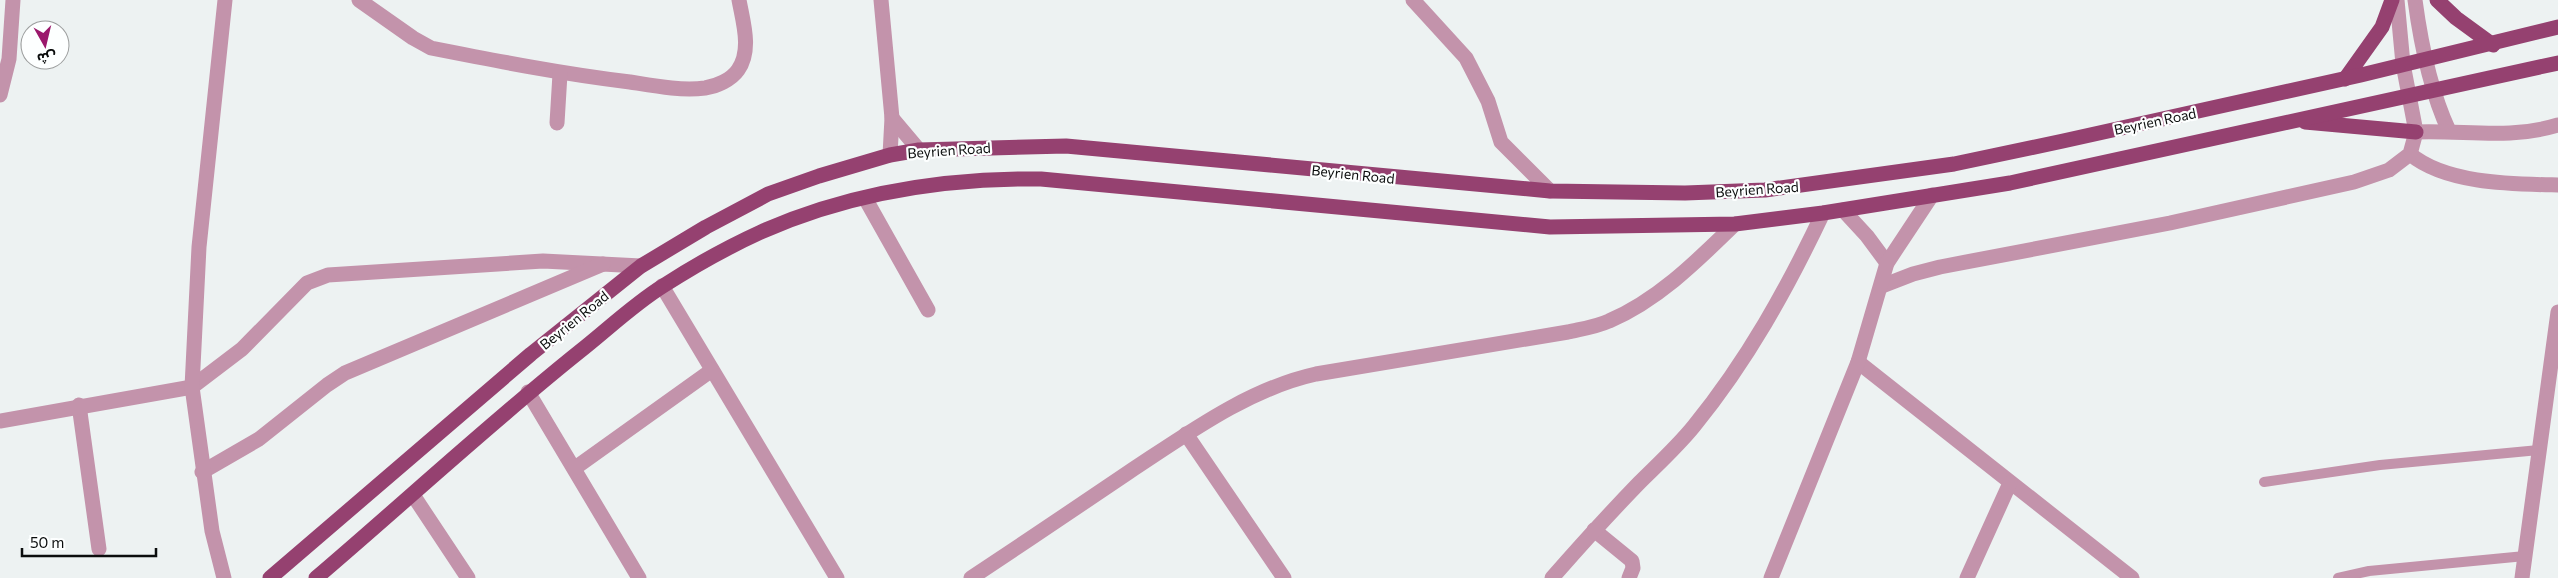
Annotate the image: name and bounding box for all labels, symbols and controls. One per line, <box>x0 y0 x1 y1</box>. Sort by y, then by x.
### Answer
north arrow <box>20 20 70 70</box>
text: ش <box>36 49 58 68</box>
street label: Beyrien Road <box>2112 104 2198 138</box>
street label: Beyrien Road <box>907 139 991 161</box>
street label: Beyrien Road <box>1311 161 1395 187</box>
street label: Beyrien Road <box>1715 178 1799 200</box>
street label: Beyrien Road <box>536 287 612 353</box>
scale bar <box>22 526 156 558</box>
text: 50 m <box>30 533 64 551</box>

